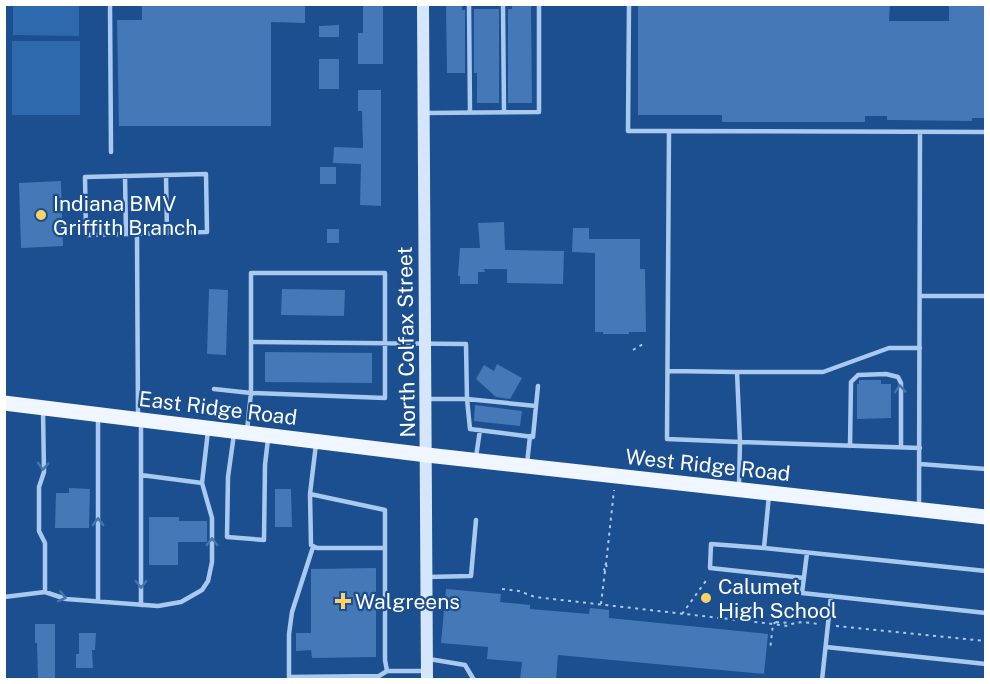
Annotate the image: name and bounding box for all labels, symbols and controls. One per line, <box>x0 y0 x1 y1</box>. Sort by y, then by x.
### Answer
place label: Indiana BMV Griffith Branch <box>53 191 197 240</box>
marker: Indiana BMV Griffith Branch <box>34 208 48 222</box>
street label: North Colfax Street <box>392 246 420 438</box>
one-way arrow <box>894 384 907 394</box>
street label: East Ridge Road <box>137 386 299 430</box>
street label: West Ridge Road <box>624 444 792 486</box>
one-way arrow <box>37 462 50 471</box>
one-way arrow <box>92 517 104 526</box>
one-way arrow <box>206 537 218 546</box>
place label: Calumet High School <box>718 574 837 623</box>
one-way arrow <box>135 579 147 588</box>
one-way arrow <box>57 589 67 602</box>
place label: Walgreens <box>355 589 460 614</box>
marker: Calumet High School <box>699 591 713 605</box>
marker: Walgreens <box>336 594 350 608</box>

